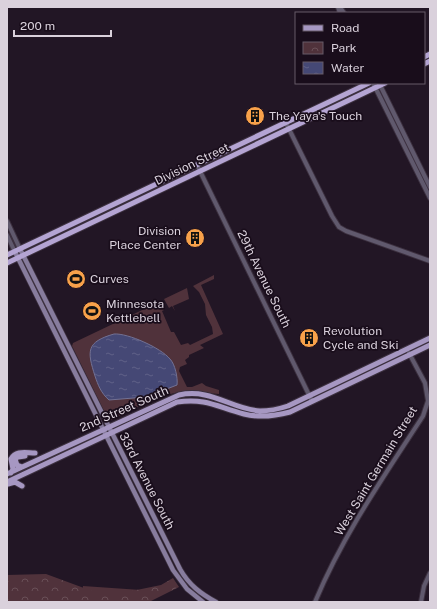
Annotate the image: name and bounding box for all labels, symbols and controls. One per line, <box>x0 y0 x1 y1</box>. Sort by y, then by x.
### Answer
scale bar <box>14 12 111 38</box>
legend <box>295 12 425 84</box>
text: 200 m <box>20 19 55 33</box>
text: Road <box>331 21 359 35</box>
text: Park <box>331 41 357 55</box>
text: Water <box>331 61 365 75</box>
building icon: The Yaya's Touch <box>244 105 266 127</box>
place label: The Yaya's Touch <box>269 109 362 123</box>
street label: Division Street <box>153 140 232 188</box>
place label: Division Place Center <box>109 224 181 252</box>
building icon: Division Place Center <box>184 227 206 249</box>
street label: 29th Avenue South <box>234 228 294 330</box>
sports icon: Curves <box>65 268 87 290</box>
place label: Curves <box>90 272 129 286</box>
place label: Minnesota Kettlebell <box>106 297 164 325</box>
sports icon: Minnesota Kettlebell <box>81 300 103 322</box>
place label: Revolution Cycle and Ski <box>323 324 398 352</box>
building icon: Revolution Cycle and Ski <box>298 327 320 349</box>
street label: 2nd Street South <box>78 383 171 435</box>
street label: West Saint Germain Street <box>332 404 420 538</box>
street label: 33rd Avenue South <box>116 430 178 532</box>

